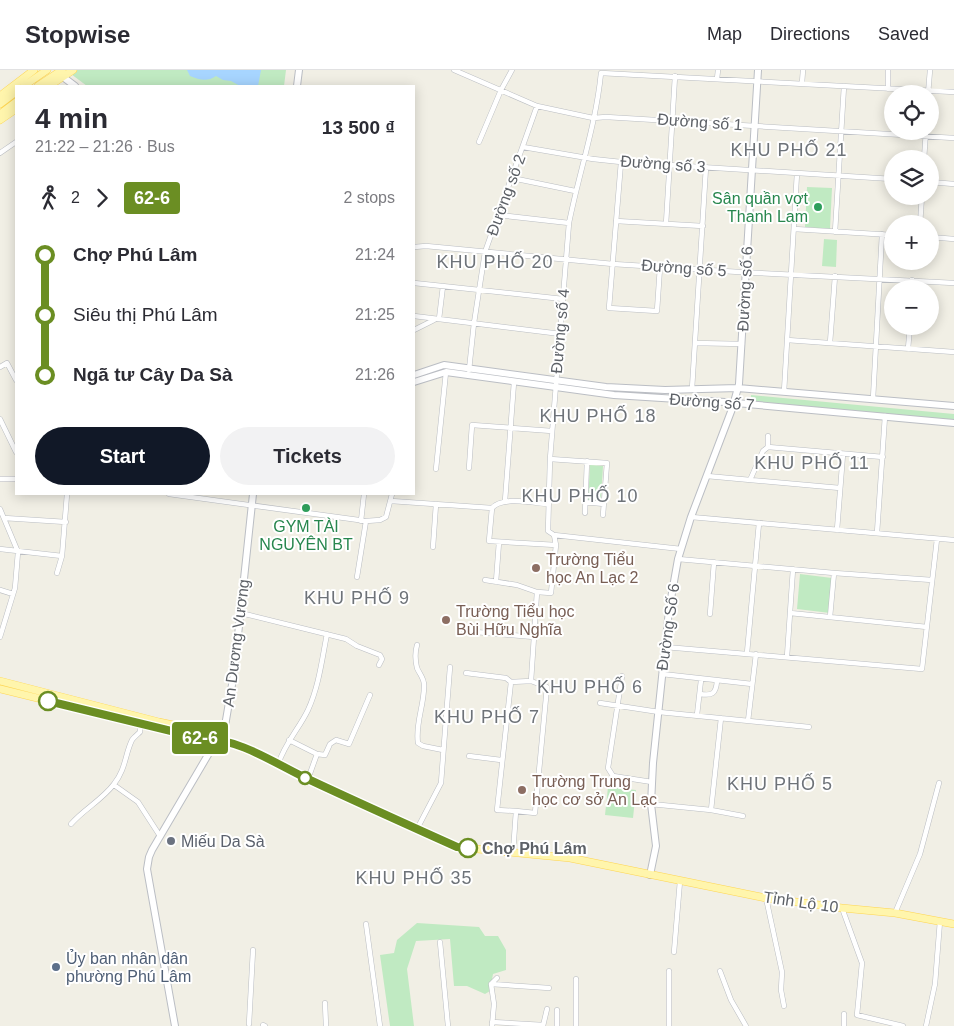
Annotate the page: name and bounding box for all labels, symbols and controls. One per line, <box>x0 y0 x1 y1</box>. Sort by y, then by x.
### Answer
text: Stopwise <box>25 21 130 48</box>
text: Map <box>707 24 742 44</box>
text: Directions <box>770 24 850 44</box>
text: Saved <box>878 24 929 44</box>
map controls <box>884 85 939 335</box>
button: locate <box>884 85 939 140</box>
text: 4 min <box>35 103 108 134</box>
street label: Đường số 1 <box>657 111 743 133</box>
text: 13 500 ₫ <box>322 117 395 138</box>
text: 21:22 – 21:26 · Bus <box>35 138 175 155</box>
district label: KHU PHỐ 21 <box>730 139 848 160</box>
button: layers <box>884 150 939 205</box>
street label: Đường số 2 <box>483 152 529 238</box>
street label: Đường số 3 <box>620 153 706 175</box>
icon: walk <box>35 184 63 212</box>
icon: forward <box>88 184 116 212</box>
text: 62-6 <box>134 188 170 208</box>
text: 2 <box>71 189 80 206</box>
text: 2 stops <box>343 189 395 206</box>
place label: Sân quần vợt Thanh Lam <box>712 190 809 225</box>
marker: Sân quần vợt Thanh Lam <box>812 201 824 213</box>
button: + <box>884 215 939 270</box>
text: Chợ Phú Lâm <box>73 244 197 265</box>
text: 21:24 <box>355 246 395 263</box>
street label: Đường số 6 <box>734 246 756 332</box>
district label: KHU PHỐ 20 <box>436 251 554 272</box>
street label: Đường số 5 <box>641 257 727 279</box>
button: − <box>884 280 939 335</box>
street label: Đường số 4 <box>548 288 572 374</box>
text: Siêu thị Phú Lâm <box>73 304 218 325</box>
text: 21:25 <box>355 306 395 323</box>
text: Ngã tư Cây Da Sà <box>73 364 232 385</box>
text: 21:26 <box>355 366 395 383</box>
street label: Đường số 7 <box>669 391 755 413</box>
district label: KHU PHỐ 18 <box>539 405 657 426</box>
button: Start <box>35 427 210 485</box>
button: Tickets <box>220 427 395 485</box>
district label: KHU PHỐ 11 <box>754 452 870 473</box>
district label: KHU PHỐ 10 <box>521 485 639 506</box>
marker: GYM TÀI NGUYÊN BT <box>300 502 312 514</box>
place label: GYM TÀI NGUYÊN BT <box>259 517 353 553</box>
place label: Trường Tiểu học An Lạc 2 <box>546 551 639 586</box>
marker: Trường Tiểu học An Lạc 2 <box>530 562 542 574</box>
street label: An Dương Vương <box>220 578 252 708</box>
street label: Đường Số 6 <box>653 582 683 672</box>
district label: KHU PHỐ 9 <box>304 587 410 608</box>
place label: Trường Tiểu học Bùi Hữu Nghĩa <box>456 603 574 638</box>
marker: Trường Tiểu học Bùi Hữu Nghĩa <box>440 614 452 626</box>
district label: KHU PHỐ 6 <box>537 676 643 697</box>
unlabelled marker <box>38 691 58 711</box>
district label: KHU PHỐ 7 <box>434 706 540 727</box>
line badge: 62-6 <box>165 722 235 754</box>
text: 62-6 <box>182 728 218 748</box>
unlabelled marker <box>298 771 312 785</box>
place label: Trường Trung học cơ sở An Lạc <box>532 773 657 808</box>
district label: KHU PHỐ 5 <box>727 773 833 794</box>
marker: Trường Trung học cơ sở An Lạc <box>516 784 528 796</box>
place label: Miếu Da Sà <box>181 833 265 850</box>
marker: Miếu Da Sà <box>165 835 177 847</box>
marker: Chợ Phú Lâm <box>458 838 478 858</box>
place label: Chợ Phú Lâm <box>482 840 587 857</box>
district label: KHU PHỐ 35 <box>355 867 473 888</box>
street label: Tỉnh Lộ 10 <box>762 888 840 916</box>
place label: Ủy ban nhân dân phường Phú Lâm <box>66 949 191 985</box>
marker: Ủy ban nhân dân phường Phú Lâm <box>50 961 62 973</box>

